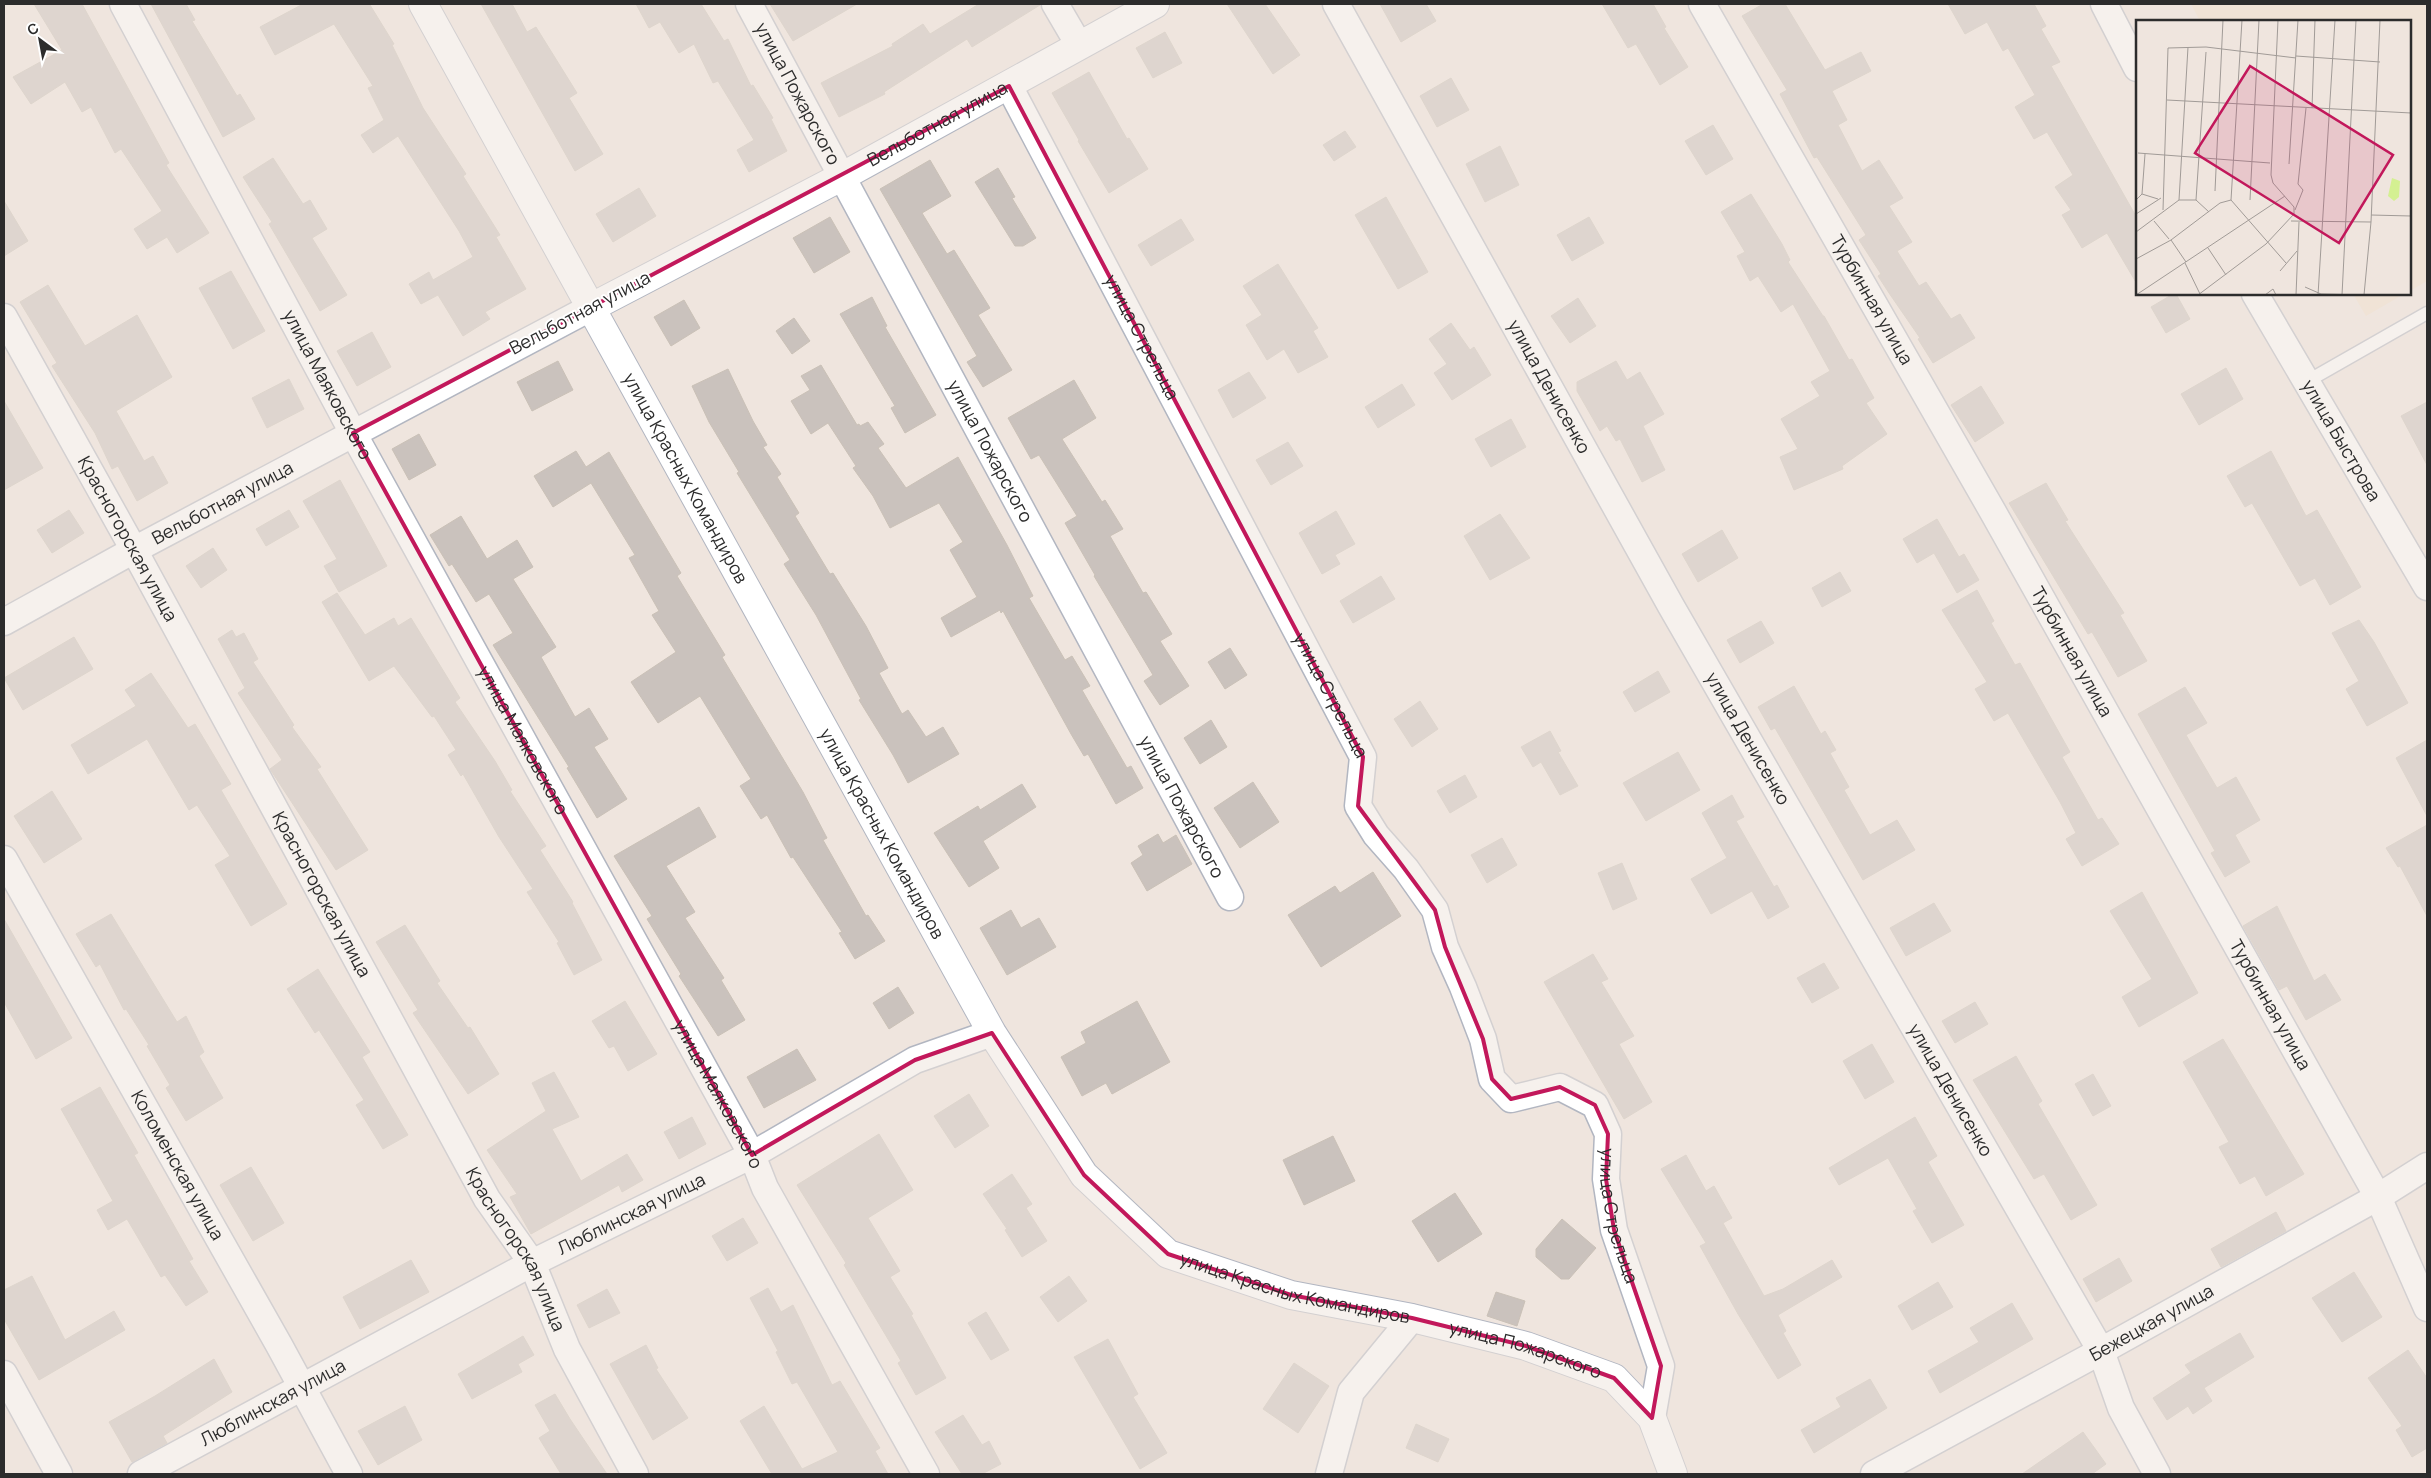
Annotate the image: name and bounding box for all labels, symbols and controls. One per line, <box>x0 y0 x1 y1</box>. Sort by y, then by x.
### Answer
north arrow <box>15 15 65 65</box>
text: С <box>23 18 42 39</box>
street label: улица Пожарского <box>750 18 846 169</box>
inset map <box>2136 20 2411 295</box>
street label: Вельботная улица <box>863 75 1011 171</box>
street label: Турбинная улица <box>1826 230 1919 369</box>
street label: Вельботная улица <box>505 265 654 359</box>
street label: улица Стрельца <box>1099 270 1185 404</box>
street label: улица Маяковского <box>278 305 378 463</box>
street label: улица Денисенко <box>1503 315 1597 457</box>
street label: улица Красных Командиров <box>618 368 754 588</box>
street label: улица Пожарского <box>943 375 1039 526</box>
street label: улица Быстрова <box>2297 375 2387 505</box>
street label: Красногорская улица <box>73 451 184 625</box>
street label: Вельботная улица <box>147 455 297 549</box>
street label: Турбинная улица <box>2026 582 2119 721</box>
street label: улица Стрельца <box>1288 628 1374 762</box>
street label: улица Маяковского <box>473 661 575 819</box>
street label: улица Денисенко <box>1701 667 1796 809</box>
street label: улица Красных Командиров <box>815 723 951 943</box>
street label: улица Пожарского <box>1134 731 1231 882</box>
street label: Красногорская улица <box>267 807 377 981</box>
street label: Турбинная улица <box>2225 935 2317 1074</box>
street label: улица Маяковского <box>668 1015 769 1172</box>
street label: улица Денисенко <box>1904 1019 1999 1161</box>
street label: Коломенская улица <box>126 1086 230 1244</box>
street label: улица Стрельца <box>1595 1148 1645 1286</box>
street label: Красногорская улица <box>461 1163 572 1335</box>
street label: Люблинская улица <box>553 1167 709 1260</box>
street label: улица Красных Командиров <box>1177 1246 1412 1328</box>
street label: Бежецкая улица <box>2085 1278 2217 1366</box>
street label: улица Пожарского <box>1447 1315 1605 1384</box>
street label: Люблинская улица <box>196 1353 349 1451</box>

